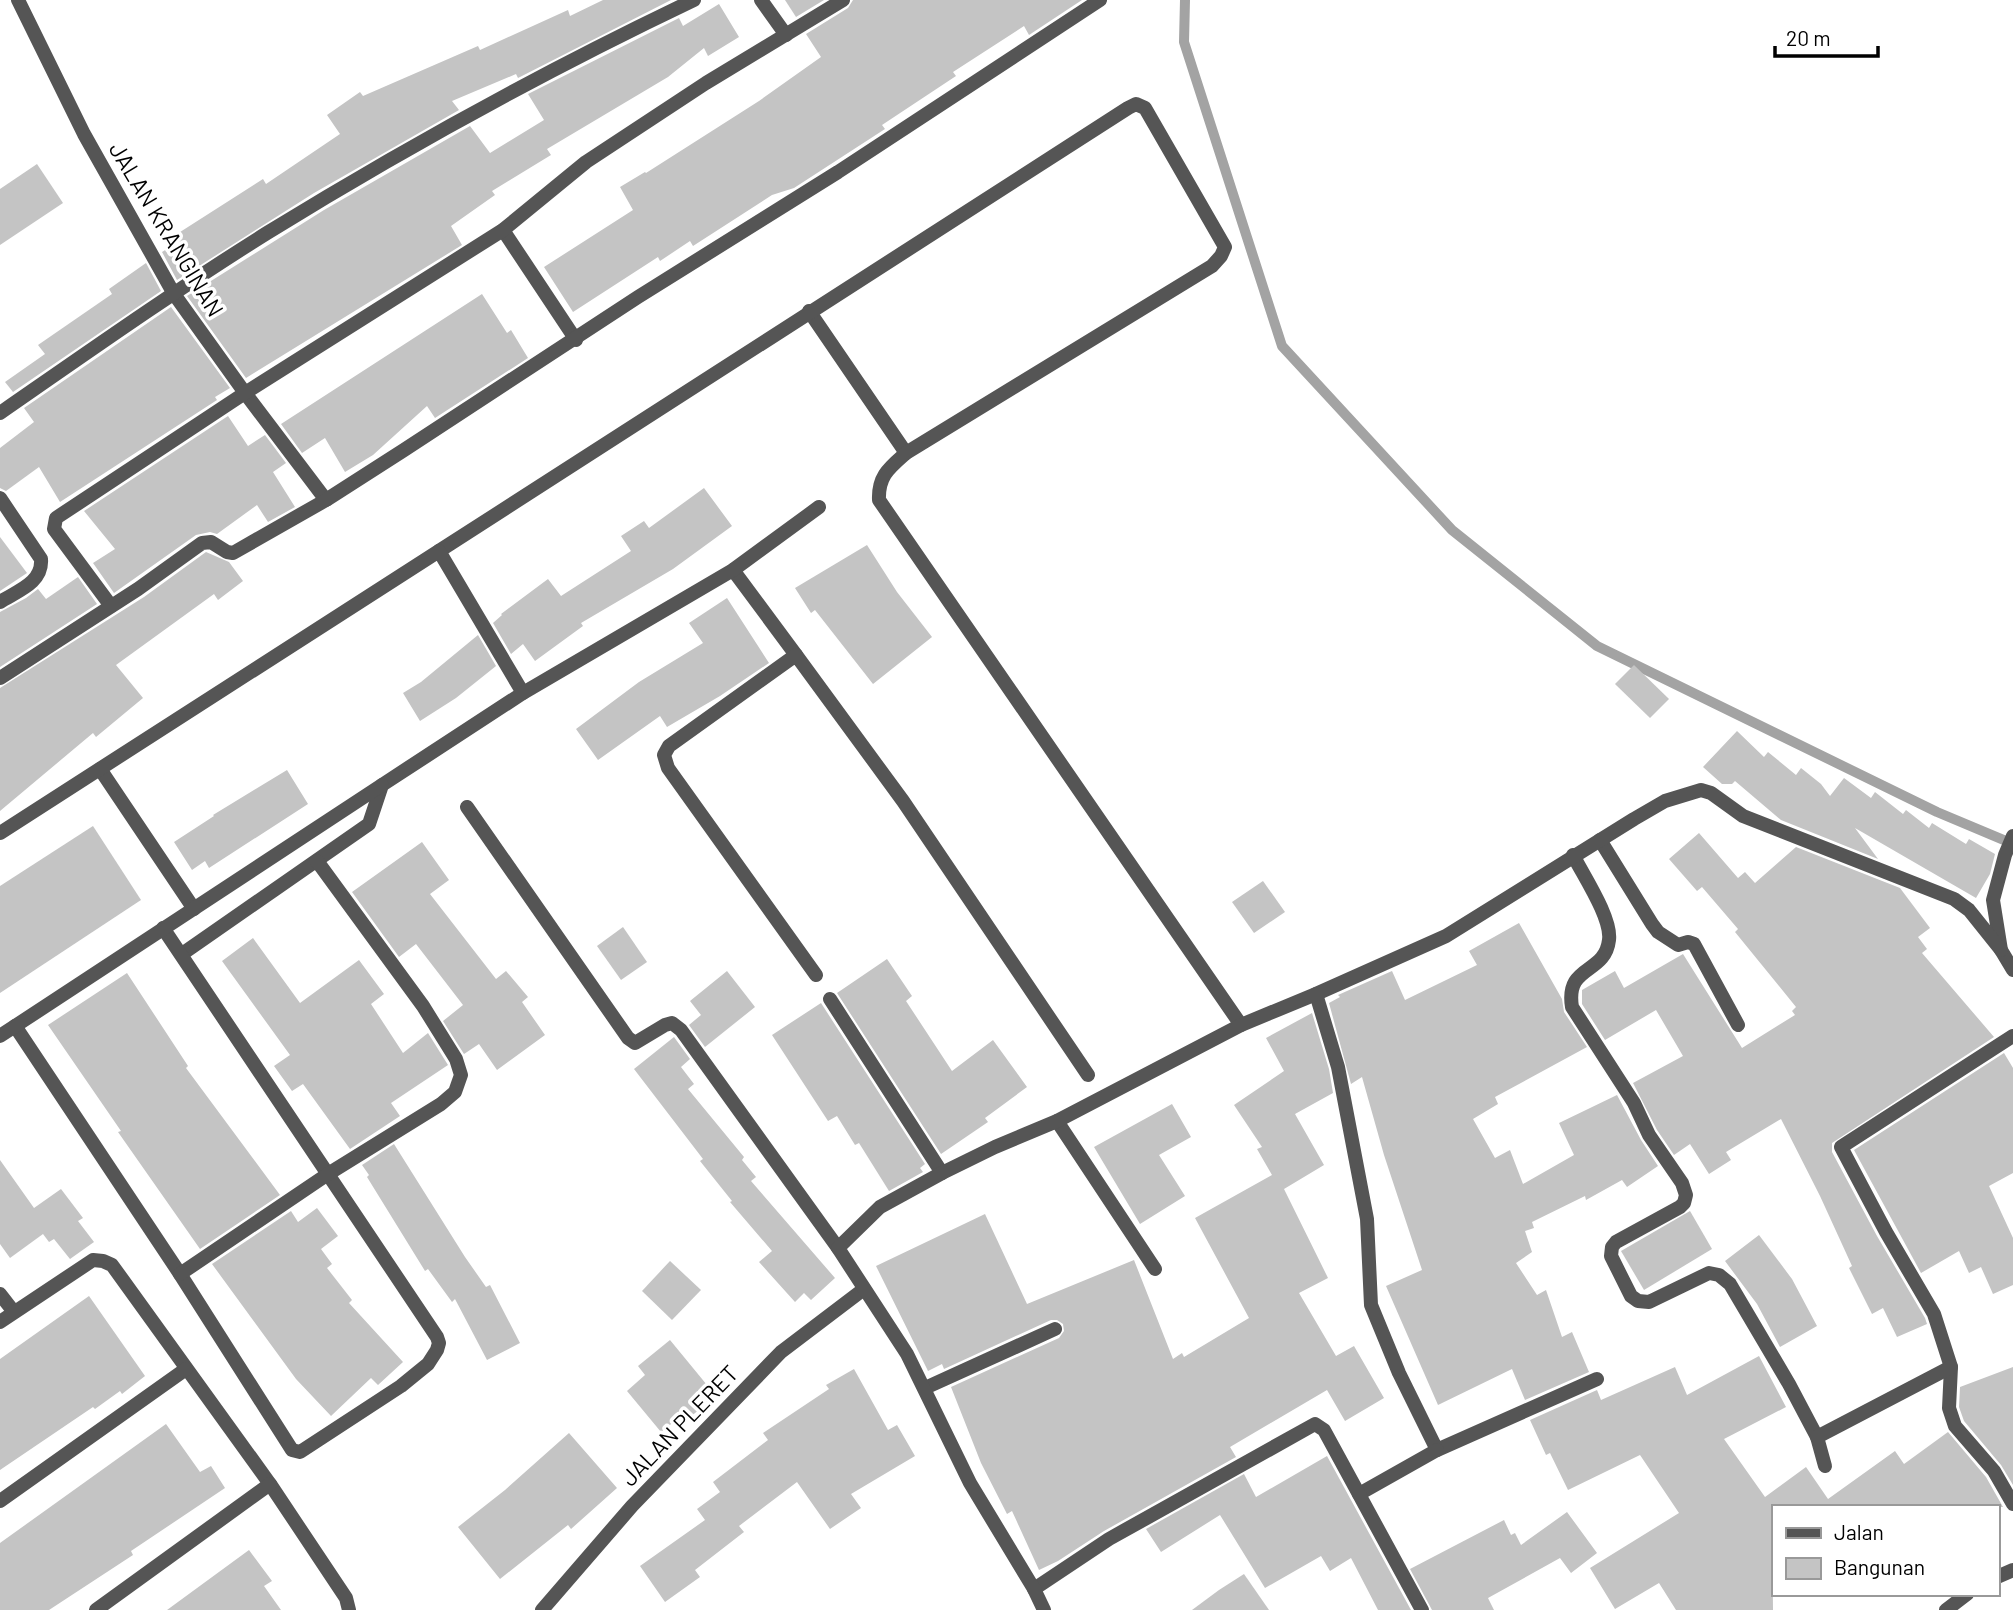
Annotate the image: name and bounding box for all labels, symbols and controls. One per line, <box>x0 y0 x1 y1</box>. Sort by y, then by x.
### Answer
scale bar <box>1775 14 1878 58</box>
text: 20 m <box>1786 25 1831 50</box>
street label: JALAN KRANGINAN <box>104 137 230 321</box>
street label: JALAN PLERET <box>614 1359 744 1491</box>
legend <box>1772 1505 1999 1596</box>
text: Jalan <box>1834 1519 1884 1544</box>
text: Bangunan <box>1834 1554 1925 1579</box>

